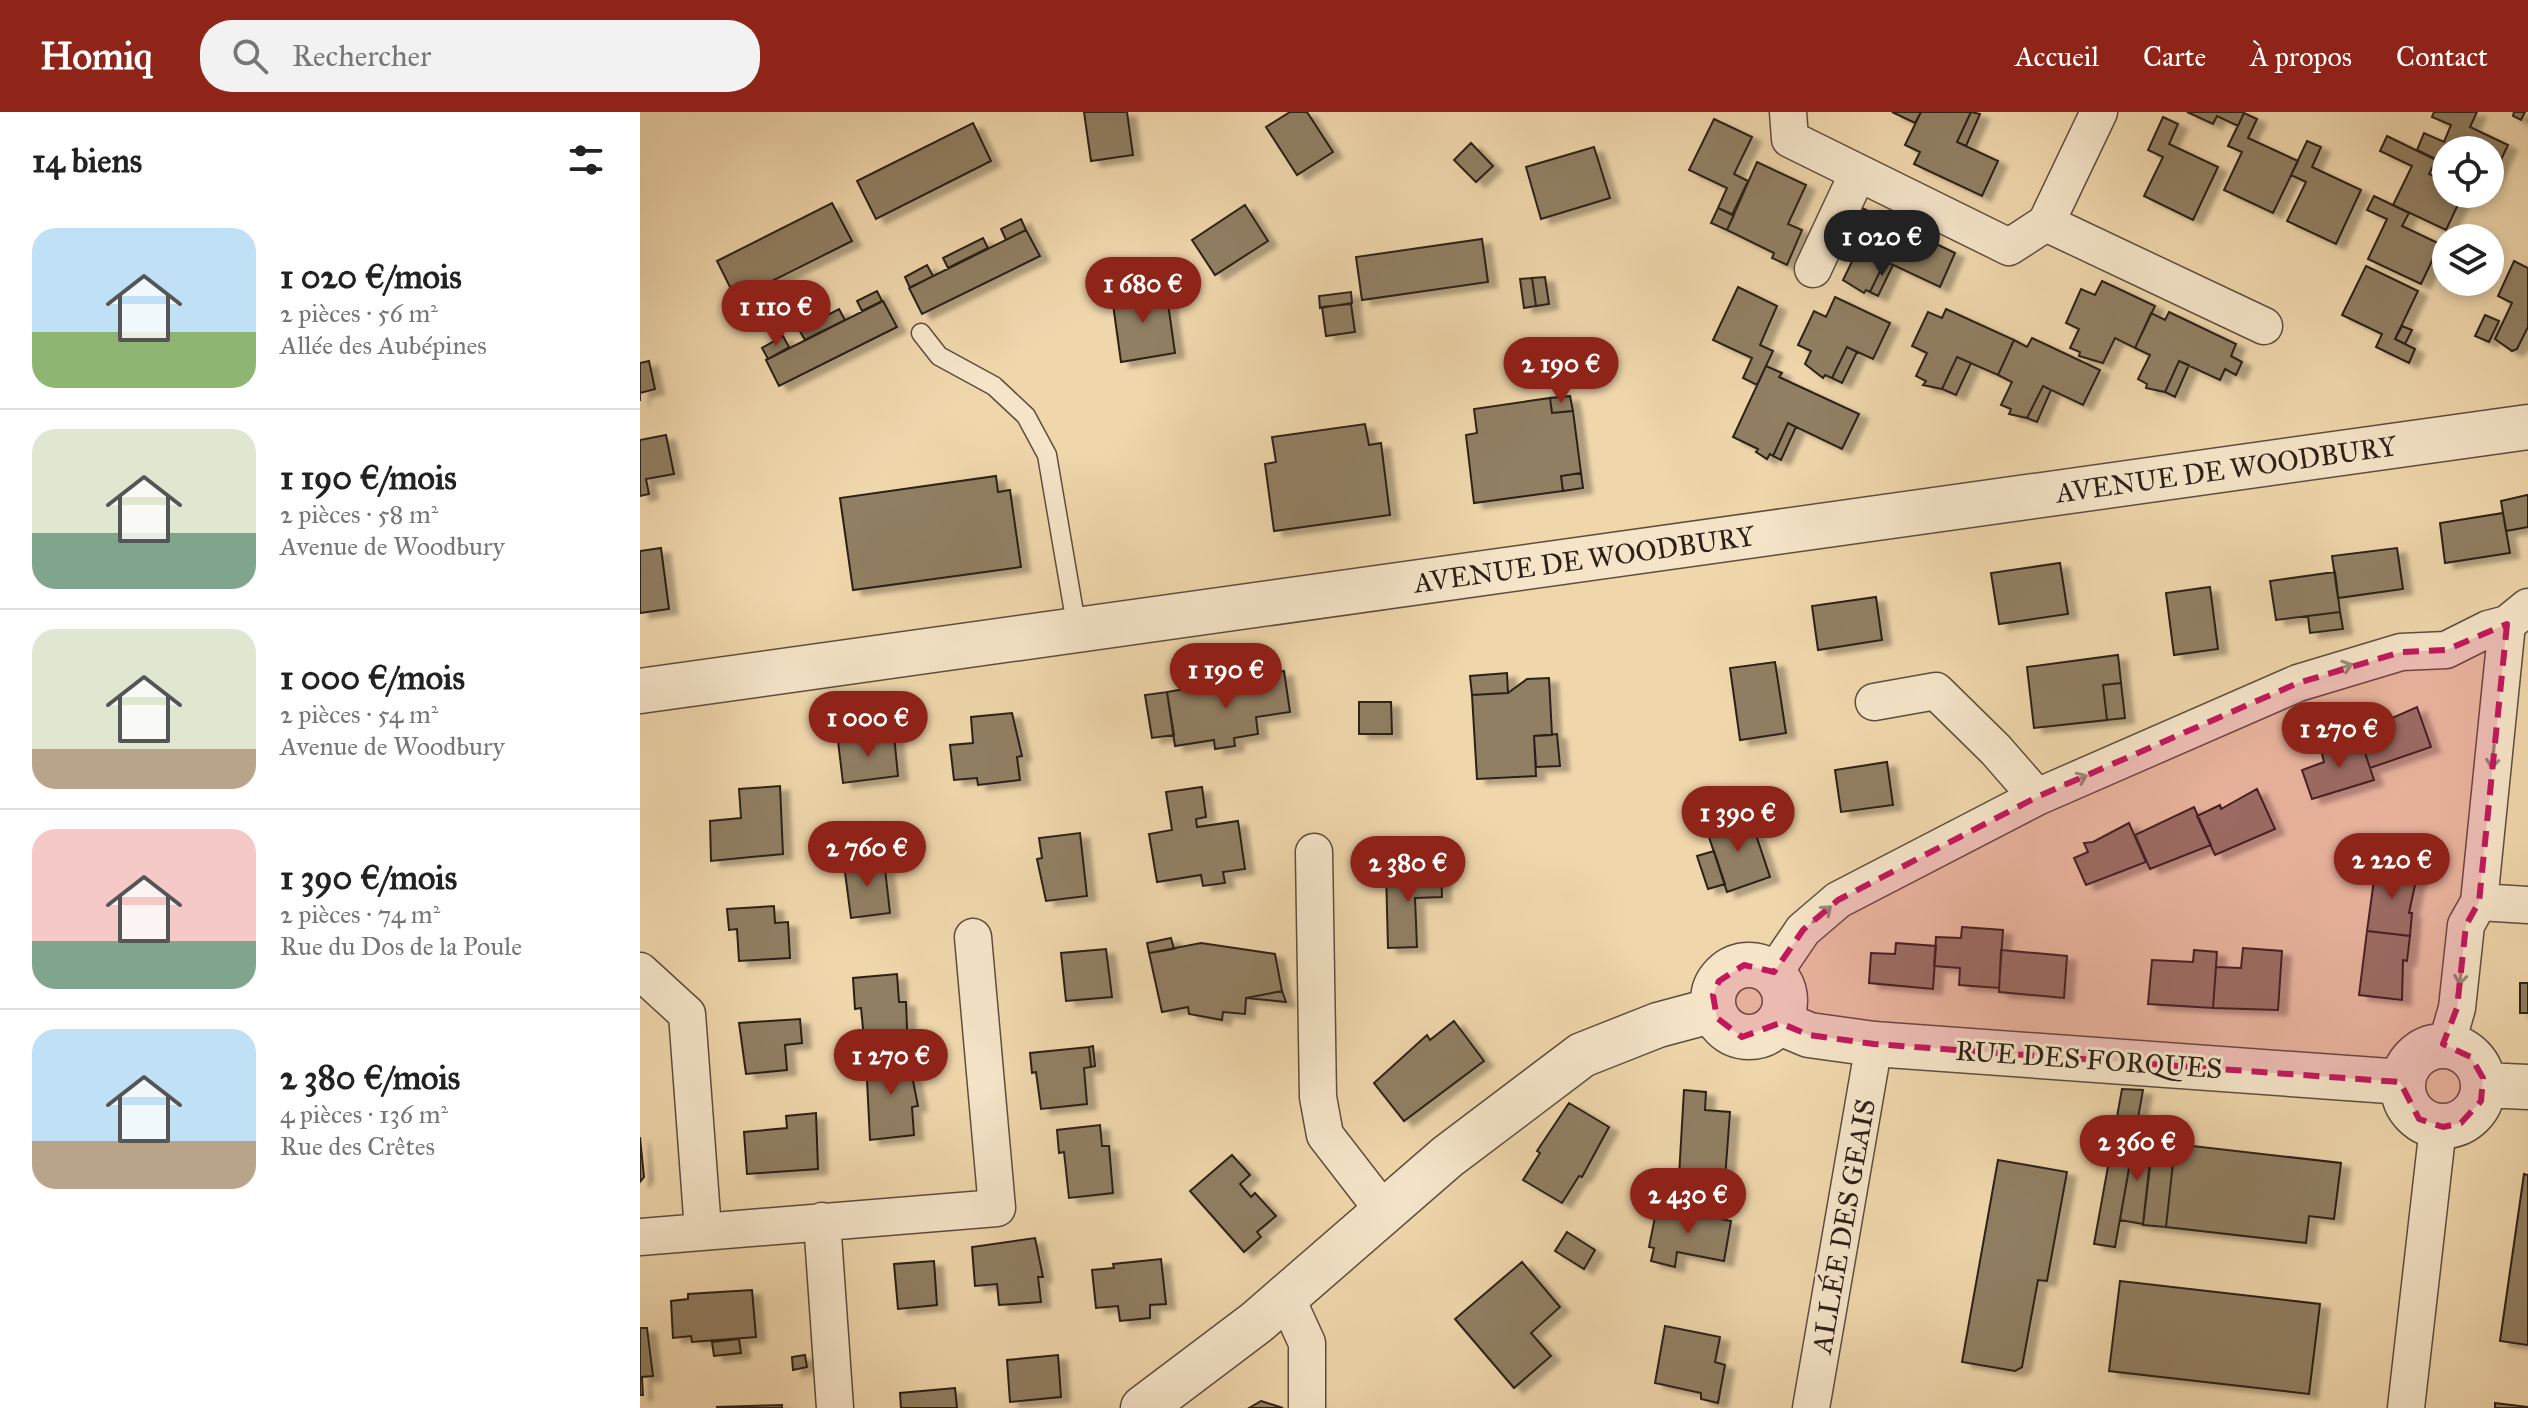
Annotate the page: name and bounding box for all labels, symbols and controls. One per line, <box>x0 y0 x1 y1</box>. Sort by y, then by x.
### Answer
search box <box>200 20 760 92</box>
text: Homiq <box>40 33 152 79</box>
icon: search <box>228 34 272 78</box>
text: Rechercher <box>292 38 431 74</box>
text: Accueil <box>2015 39 2099 74</box>
text: Carte <box>2143 39 2206 74</box>
text: À propos <box>2250 39 2352 74</box>
text: Contact <box>2396 39 2488 74</box>
map controls <box>2432 136 2504 296</box>
button: locate <box>2432 136 2504 208</box>
icon: filters <box>564 138 608 182</box>
text: 14 biens <box>32 140 142 181</box>
pin: 1 020 € <box>1808 210 1956 278</box>
text: 1 020 € <box>1842 220 1922 252</box>
button: layers <box>2432 224 2504 296</box>
text: 1 020 €/mois <box>280 256 462 297</box>
pin: 1 680 € <box>1069 257 1217 325</box>
icon: home <box>96 260 192 356</box>
text: 1 680 € <box>1103 267 1183 299</box>
pin: 1 110 € <box>702 280 850 348</box>
text: 1 110 € <box>740 290 812 322</box>
text: 2 pièces · 56 m² <box>280 297 438 329</box>
text: Allée des Aubépines <box>280 329 487 361</box>
pin: 2 190 € <box>1487 337 1635 405</box>
text: 2 190 € <box>1522 347 1600 379</box>
street label: AVENUE DE WOODBURY <box>2052 428 2400 511</box>
text: 1 190 €/mois <box>280 457 457 498</box>
icon: home <box>96 461 192 557</box>
text: 2 pièces · 58 m² <box>280 498 438 530</box>
street label: AVENUE DE WOODBURY <box>1410 518 1758 601</box>
text: Avenue de Woodbury <box>280 530 505 562</box>
pin: 1 190 € <box>1152 643 1300 711</box>
text: 1 190 € <box>1188 653 1264 685</box>
text: 1 000 €/mois <box>280 657 465 698</box>
one-way arrow <box>2329 660 2354 675</box>
icon: home <box>96 661 192 757</box>
pin: 1 000 € <box>794 691 942 759</box>
text: 2 pièces · 54 m² <box>280 698 438 730</box>
text: 1 000 € <box>827 701 909 733</box>
pin: 1 270 € <box>2265 702 2413 770</box>
text: 1 270 € <box>2300 712 2378 744</box>
text: Avenue de Woodbury <box>280 730 505 762</box>
one-way arrow <box>2486 743 2501 770</box>
one-way arrow <box>2064 772 2088 787</box>
pin: 1 390 € <box>1664 786 1812 854</box>
text: 1 390 € <box>1700 796 1776 828</box>
pin: 2 760 € <box>793 821 941 889</box>
text: 2 760 € <box>826 831 908 863</box>
pin: 2 220 € <box>2318 833 2466 901</box>
pin: 2 380 € <box>1334 836 1482 904</box>
text: 2 220 € <box>2352 843 2432 875</box>
text: 2 380 € <box>1368 846 1448 878</box>
text: 1 390 €/mois <box>280 857 457 898</box>
icon: home <box>96 861 192 957</box>
text: 2 pièces · 74 m² <box>280 898 440 930</box>
one-way arrow <box>1812 905 1832 923</box>
text: Rue du Dos de la Poule <box>280 930 522 962</box>
one-way arrow <box>2453 960 2468 985</box>
pin: 1 270 € <box>817 1029 965 1097</box>
street label: RUE DES FORQUES <box>1955 1033 2223 1086</box>
text: 1 270 € <box>852 1039 930 1071</box>
text: 2 380 €/mois <box>280 1057 460 1098</box>
icon: home <box>96 1061 192 1157</box>
street label: ALLÉE DES GEAIS <box>1804 1096 1883 1357</box>
text: 4 pièces · 136 m² <box>280 1098 448 1130</box>
pin: 2 360 € <box>2063 1115 2211 1183</box>
text: 2 360 € <box>2098 1125 2176 1157</box>
text: Rue des Crêtes <box>280 1130 435 1162</box>
pin: 2 430 € <box>1614 1168 1762 1236</box>
text: 2 430 € <box>1648 1178 1728 1210</box>

